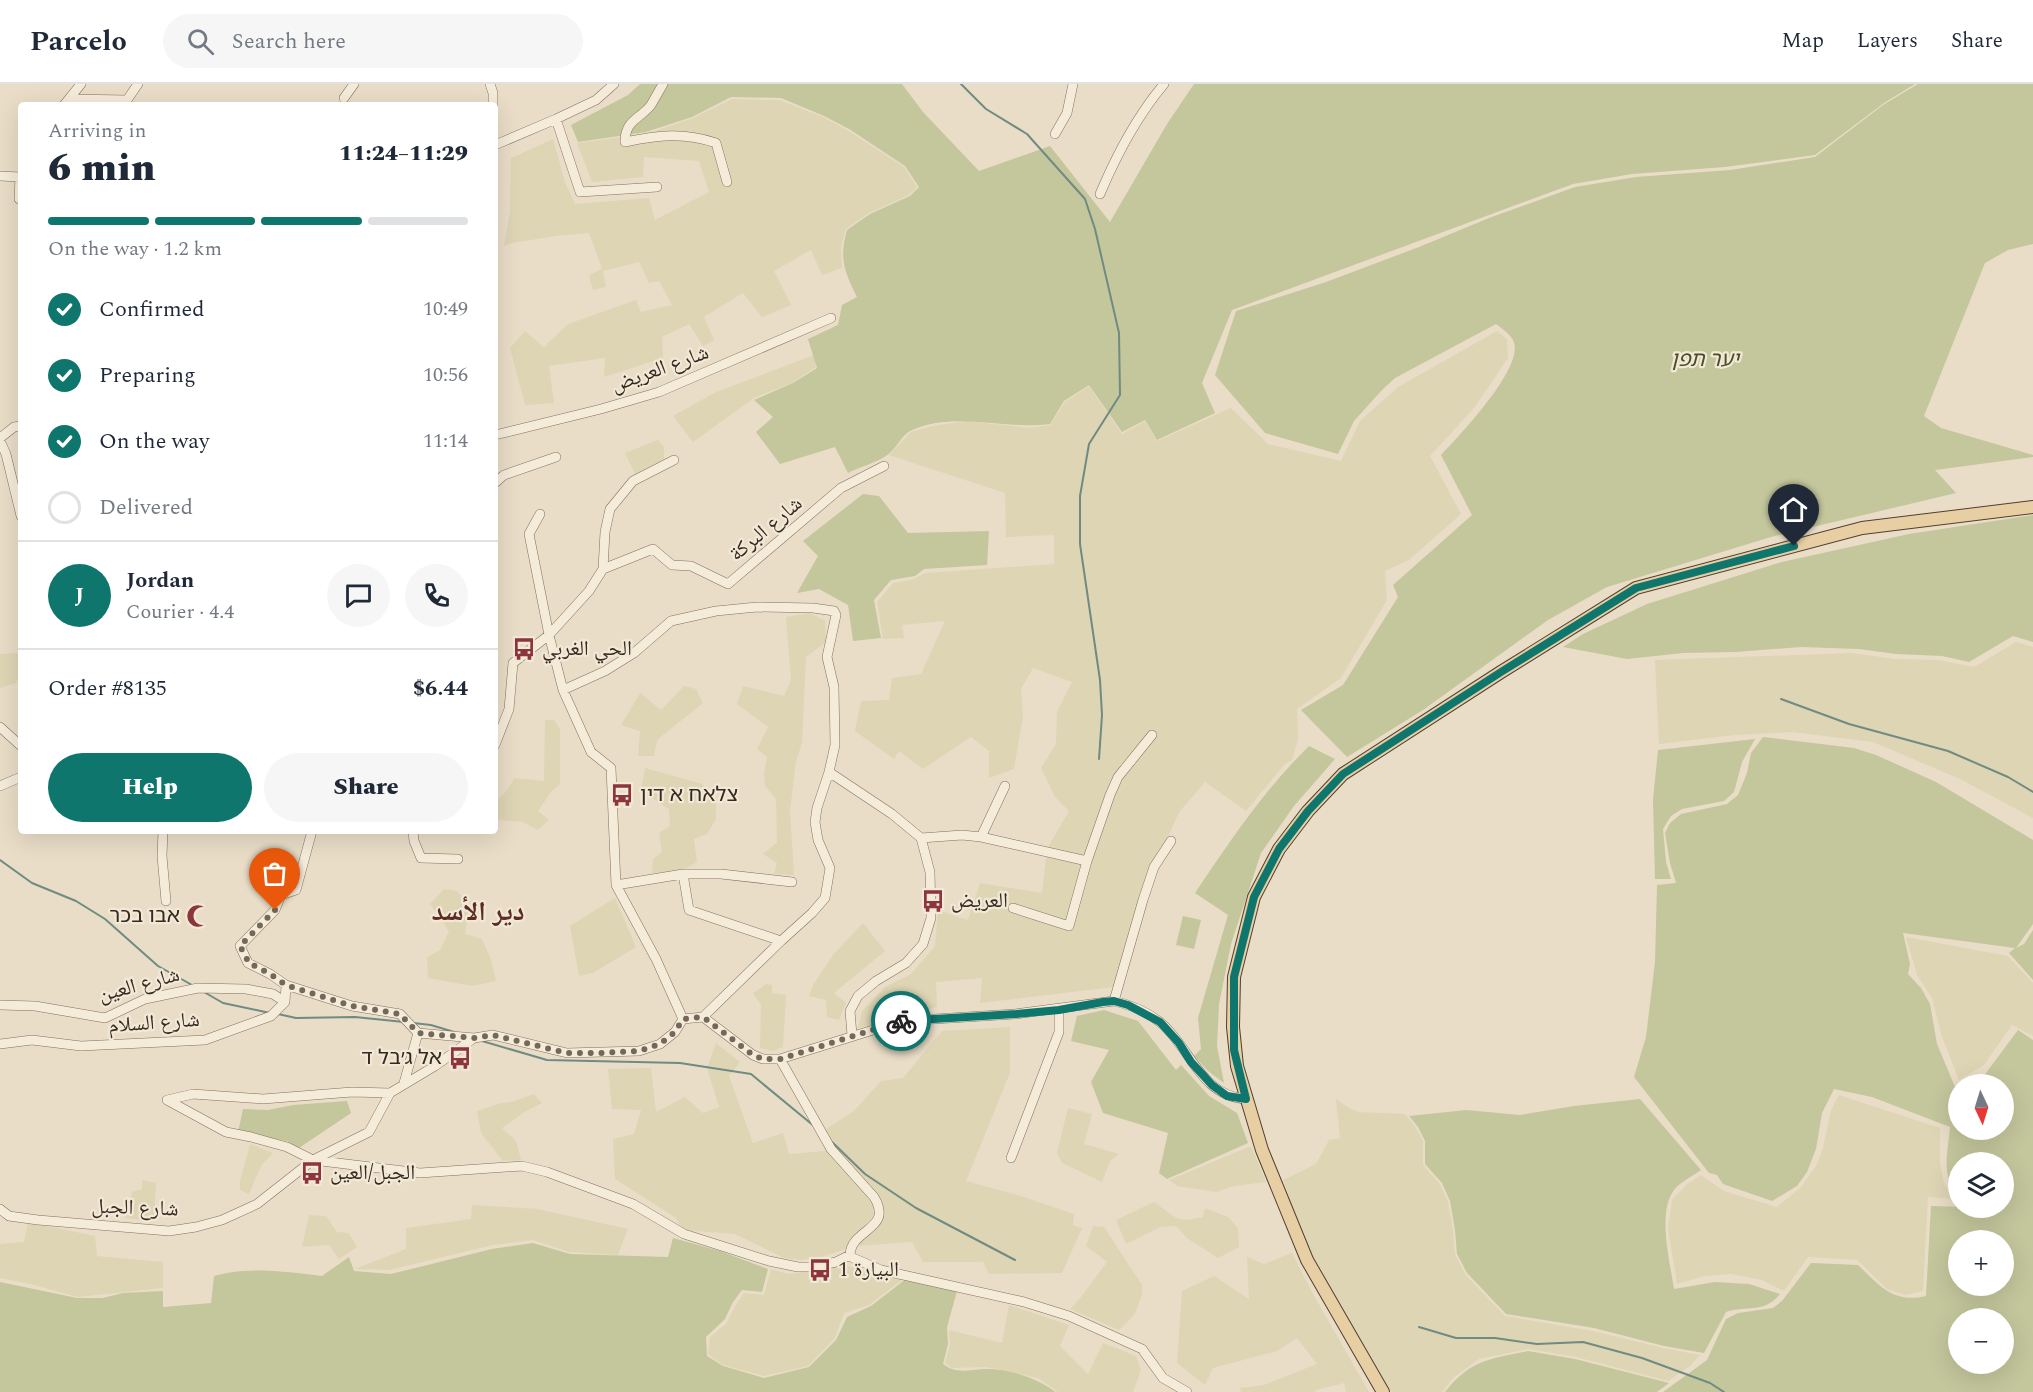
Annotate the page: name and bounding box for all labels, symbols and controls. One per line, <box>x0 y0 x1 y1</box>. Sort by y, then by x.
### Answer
search box <box>163 14 583 68</box>
text: Parcelo <box>30 20 127 63</box>
icon: search <box>184 25 217 58</box>
text: Search here <box>232 25 346 58</box>
text: Map <box>1782 25 1824 57</box>
text: Layers <box>1857 25 1918 57</box>
text: Share <box>1951 25 2003 57</box>
text: Arriving in <box>48 116 146 146</box>
text: 11:24–11:29 <box>339 137 468 170</box>
text: 6 min <box>48 139 156 198</box>
text: On the way · 1.2 km <box>48 234 222 264</box>
icon: check <box>48 293 81 326</box>
text: Confirmed <box>99 293 205 326</box>
text: 10:49 <box>423 294 468 324</box>
street label: شارع العريض <box>607 337 713 401</box>
park label: יער תפן <box>1671 344 1741 376</box>
icon: check <box>48 359 81 392</box>
text: Preparing <box>99 359 196 392</box>
text: 10:56 <box>423 360 468 390</box>
icon: check <box>48 425 81 458</box>
text: On the way <box>99 425 210 458</box>
text: 11:14 <box>423 426 468 456</box>
pin <box>1768 484 1819 546</box>
street label: شارع البركة <box>722 489 810 569</box>
text: Delivered <box>99 491 193 524</box>
icon: home <box>1777 493 1810 526</box>
text: Jordan <box>126 564 194 597</box>
button: chat <box>327 564 390 627</box>
button: phone <box>405 564 468 627</box>
text: J <box>75 579 84 612</box>
text: Courier · 4.4 <box>126 597 234 627</box>
place label: الحي الغربي <box>542 633 632 665</box>
bus stop icon: الحي الغربي <box>511 636 537 662</box>
text: Order #8135 <box>48 672 167 705</box>
text: $6.44 <box>413 672 468 705</box>
button: Help <box>48 753 252 822</box>
button: Share <box>264 753 468 822</box>
place label: צלאח א דין <box>640 779 738 811</box>
bus stop icon: צלאח א דין <box>609 782 635 808</box>
pin <box>249 848 300 910</box>
icon: bag <box>258 857 291 890</box>
place label: العريض <box>951 885 1008 917</box>
bus stop icon: العريض <box>920 888 946 914</box>
district label: دير الأسد <box>432 891 524 933</box>
place label: אבו בכר <box>109 900 180 932</box>
mosque icon: אבו בכר <box>185 903 211 929</box>
street label: شارع العين <box>95 959 183 1011</box>
courier <box>871 991 931 1051</box>
street label: شارع السلام <box>107 1004 201 1042</box>
icon: bike <box>885 1005 918 1038</box>
place label: אל ג׳בל ד <box>361 1042 442 1074</box>
bus stop icon: אל ג׳בל ד <box>447 1045 473 1071</box>
north arrow <box>1948 1074 2014 1140</box>
map controls <box>1948 1074 2014 1374</box>
button: layers <box>1948 1152 2014 1218</box>
place label: الجبل/العين <box>330 1157 415 1189</box>
bus stop icon: الجبل/العين <box>299 1160 325 1186</box>
street label: شارع الجبل <box>91 1190 179 1226</box>
button: + <box>1948 1230 2014 1296</box>
place label: البيارة 1 <box>838 1254 899 1286</box>
bus stop icon: البيارة 1 <box>807 1257 833 1283</box>
button: − <box>1948 1308 2014 1374</box>

